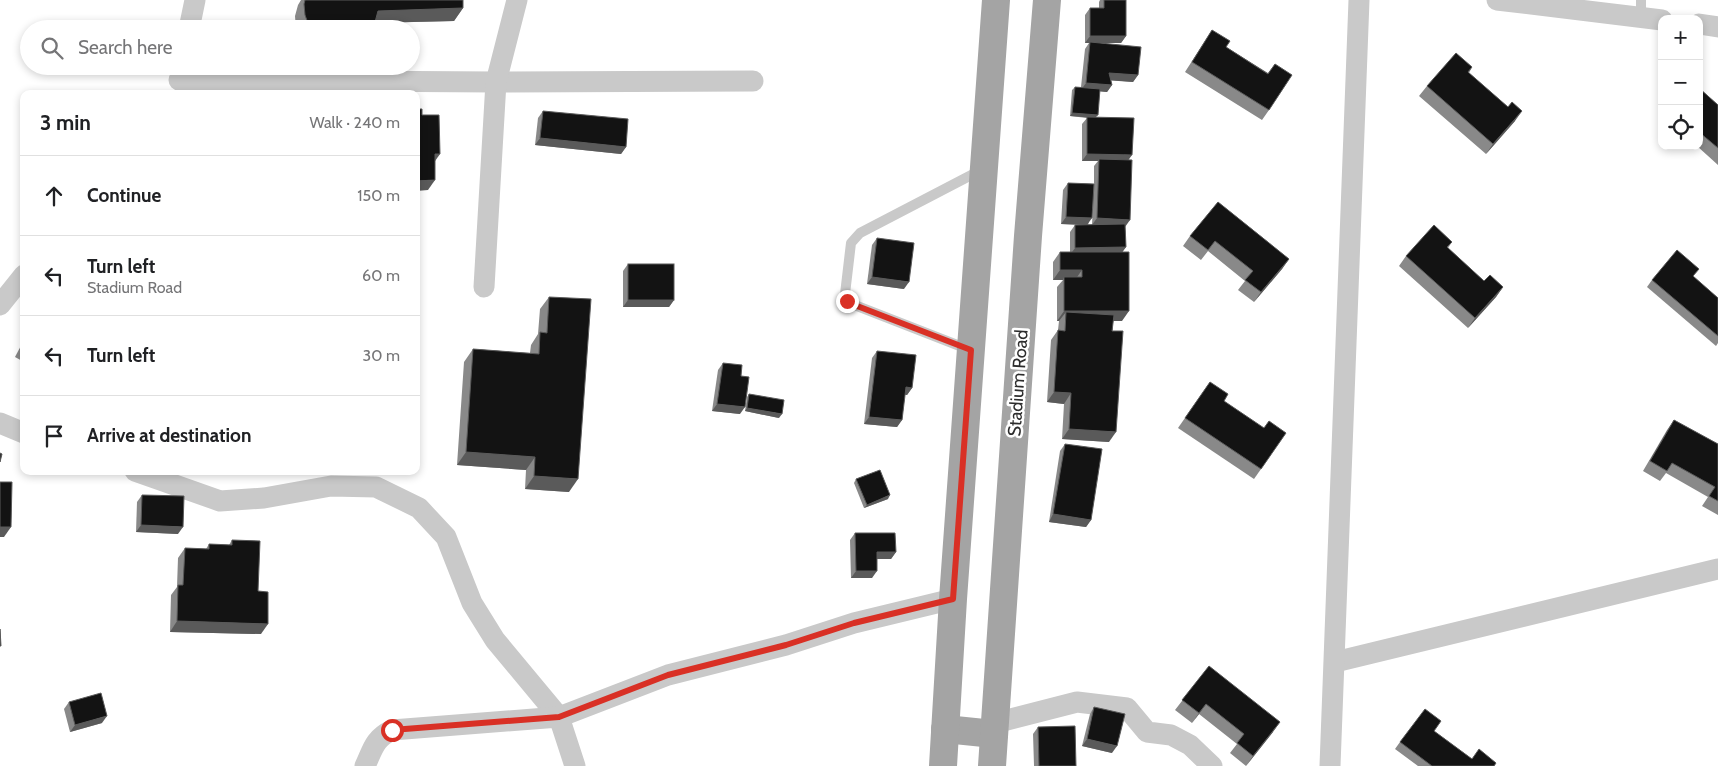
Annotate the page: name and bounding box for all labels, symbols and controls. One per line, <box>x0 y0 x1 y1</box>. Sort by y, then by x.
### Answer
map controls <box>1658 15 1703 150</box>
button: + <box>1658 15 1703 60</box>
search box <box>20 20 420 75</box>
icon: search <box>38 34 66 62</box>
text: Search here <box>78 36 172 59</box>
button: − <box>1658 60 1703 105</box>
button: locate <box>1658 105 1703 150</box>
text: 3 min <box>40 110 91 135</box>
text: Walk · 240 m <box>309 113 400 132</box>
icon: ahead <box>40 182 68 210</box>
text: Continue <box>87 184 161 207</box>
text: 150 m <box>357 186 400 205</box>
text: Turn left <box>87 255 155 278</box>
icon: left <box>40 262 68 290</box>
text: 60 m <box>362 266 400 285</box>
text: Stadium Road <box>87 278 182 297</box>
route end <box>836 290 859 313</box>
street label: Stadium Road <box>1003 329 1033 437</box>
icon: left <box>40 342 68 370</box>
text: Turn left <box>87 344 155 367</box>
text: 30 m <box>363 346 400 365</box>
icon: arrive <box>40 422 68 450</box>
text: Arrive at destination <box>87 424 251 447</box>
route start <box>381 719 404 742</box>

